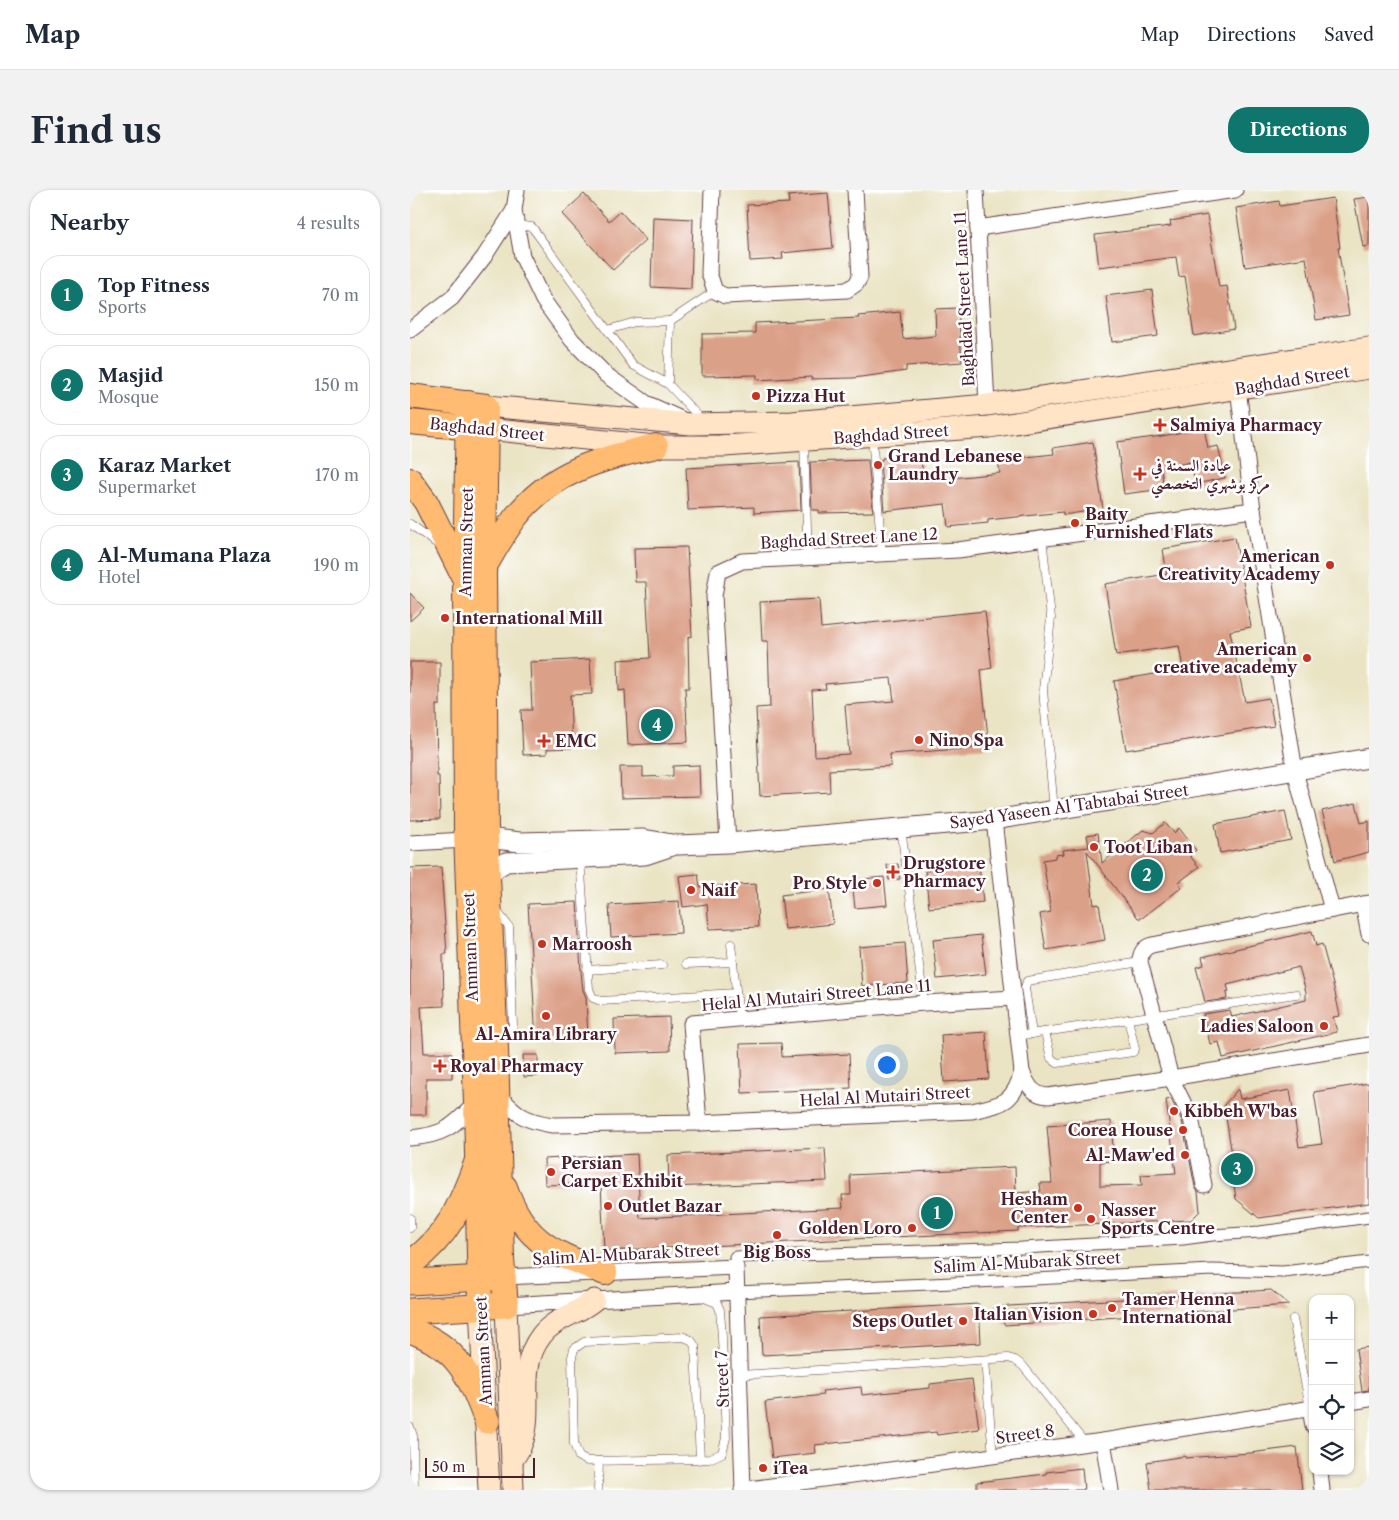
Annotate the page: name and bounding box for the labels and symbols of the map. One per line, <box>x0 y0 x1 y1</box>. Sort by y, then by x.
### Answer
street label: Baghdad Street Lane 11 <box>949 211 979 387</box>
street label: Baghdad Street <box>1233 361 1351 399</box>
place label: Pizza Hut <box>766 386 846 406</box>
marker: Pizza Hut <box>750 390 762 402</box>
street label: Baghdad Street <box>428 413 546 445</box>
place label: Salmiya Pharmacy <box>1170 415 1323 435</box>
marker: Salmiya Pharmacy <box>1154 419 1166 431</box>
street label: Baghdad Street <box>833 420 950 448</box>
place label: Grand Lebanese Laundry <box>888 446 1022 484</box>
place label: عيادة السمنة في مركز بوشهري التخصصي <box>1150 455 1270 499</box>
marker: Grand Lebanese Laundry <box>872 459 884 471</box>
marker: عيادة السمنة في مركز بوشهري التخصصي <box>1133 467 1147 481</box>
street label: Amman Street <box>455 487 477 598</box>
place label: Baity Furnished Flats <box>1085 504 1213 542</box>
marker: Baity Furnished Flats <box>1069 517 1081 529</box>
street label: Baghdad Street Lane 12 <box>760 523 938 553</box>
place label: American Creativity Academy <box>1158 546 1321 584</box>
marker: American Creativity Academy <box>1324 559 1336 571</box>
place label: International Mill <box>455 608 603 628</box>
marker: International Mill <box>439 612 451 624</box>
place label: American creative academy <box>1154 639 1298 677</box>
marker: American creative academy <box>1301 652 1313 664</box>
pin: 4 <box>641 706 673 744</box>
place label: Nino Spa <box>929 730 1004 750</box>
place label: EMC <box>555 731 596 751</box>
marker: EMC <box>537 734 551 748</box>
marker: Nino Spa <box>913 734 925 746</box>
street label: Sayed Yaseen Al Tabtabai Street <box>948 779 1190 833</box>
place label: Toot Liban <box>1104 837 1193 857</box>
marker: Toot Liban <box>1088 841 1100 853</box>
place label: Drugstore Pharmacy <box>903 853 987 891</box>
pin: 2 <box>1131 856 1163 894</box>
marker: Drugstore Pharmacy <box>887 866 899 878</box>
place label: Pro Style <box>793 873 867 893</box>
marker: Pro Style <box>871 877 883 889</box>
place label: Naif <box>701 880 738 900</box>
marker: Naif <box>685 884 697 896</box>
street label: Amman Street <box>458 891 482 1003</box>
place label: Marroosh <box>552 934 632 954</box>
marker: Marroosh <box>536 938 548 950</box>
street label: Helal Al Mutairi Street Lane 11 <box>700 975 932 1015</box>
marker: Al-Amira Library <box>540 1010 552 1022</box>
place label: Ladies Saloon <box>1200 1016 1314 1036</box>
marker: Ladies Saloon <box>1318 1020 1330 1032</box>
place label: Al-Amira Library <box>474 1024 618 1044</box>
your location <box>874 1052 900 1078</box>
place label: Royal Pharmacy <box>450 1056 585 1076</box>
marker: Royal Pharmacy <box>434 1060 446 1072</box>
street label: Helal Al Mutairi Street <box>799 1082 971 1110</box>
place label: Kibbeh W'bas <box>1184 1101 1297 1121</box>
marker: Kibbeh W'bas <box>1168 1105 1180 1117</box>
place label: Corea House <box>1068 1120 1173 1140</box>
marker: Corea House <box>1177 1124 1189 1136</box>
place label: Al-Maw'ed <box>1085 1145 1175 1165</box>
marker: Al-Maw'ed <box>1179 1149 1191 1161</box>
pin: 3 <box>1221 1150 1253 1188</box>
place label: Persian Carpet Exhibit <box>561 1153 683 1191</box>
marker: Persian Carpet Exhibit <box>545 1166 557 1178</box>
place label: Hesham Center <box>1001 1189 1068 1227</box>
pin: 1 <box>921 1194 953 1232</box>
place label: Outlet Bazar <box>618 1196 722 1216</box>
marker: Outlet Bazar <box>602 1200 614 1212</box>
place label: Nasser Sports Centre <box>1101 1200 1215 1238</box>
marker: Hesham Center <box>1072 1202 1084 1214</box>
marker: Nasser Sports Centre <box>1085 1213 1097 1225</box>
place label: Golden Loro <box>798 1218 902 1238</box>
marker: Golden Loro <box>906 1222 918 1234</box>
marker: Big Boss <box>771 1229 783 1241</box>
street label: Salim Al-Mubarak Street <box>532 1239 720 1269</box>
place label: Big Boss <box>743 1242 811 1262</box>
street label: Salim Al-Mubarak Street <box>933 1247 1121 1277</box>
place label: Tamer Henna International <box>1122 1289 1235 1327</box>
street label: Amman Street <box>470 1295 496 1407</box>
marker: Tamer Henna International <box>1106 1302 1118 1314</box>
place label: Italian Vision <box>974 1304 1083 1324</box>
marker: Italian Vision <box>1087 1308 1099 1320</box>
place label: Steps Outlet <box>852 1311 954 1331</box>
marker: Steps Outlet <box>957 1315 969 1327</box>
street label: Street 7 <box>711 1350 733 1408</box>
street label: Street 8 <box>994 1420 1056 1448</box>
scale bar <box>425 1455 535 1478</box>
place label: iTea <box>773 1458 809 1478</box>
marker: iTea <box>757 1462 769 1474</box>

